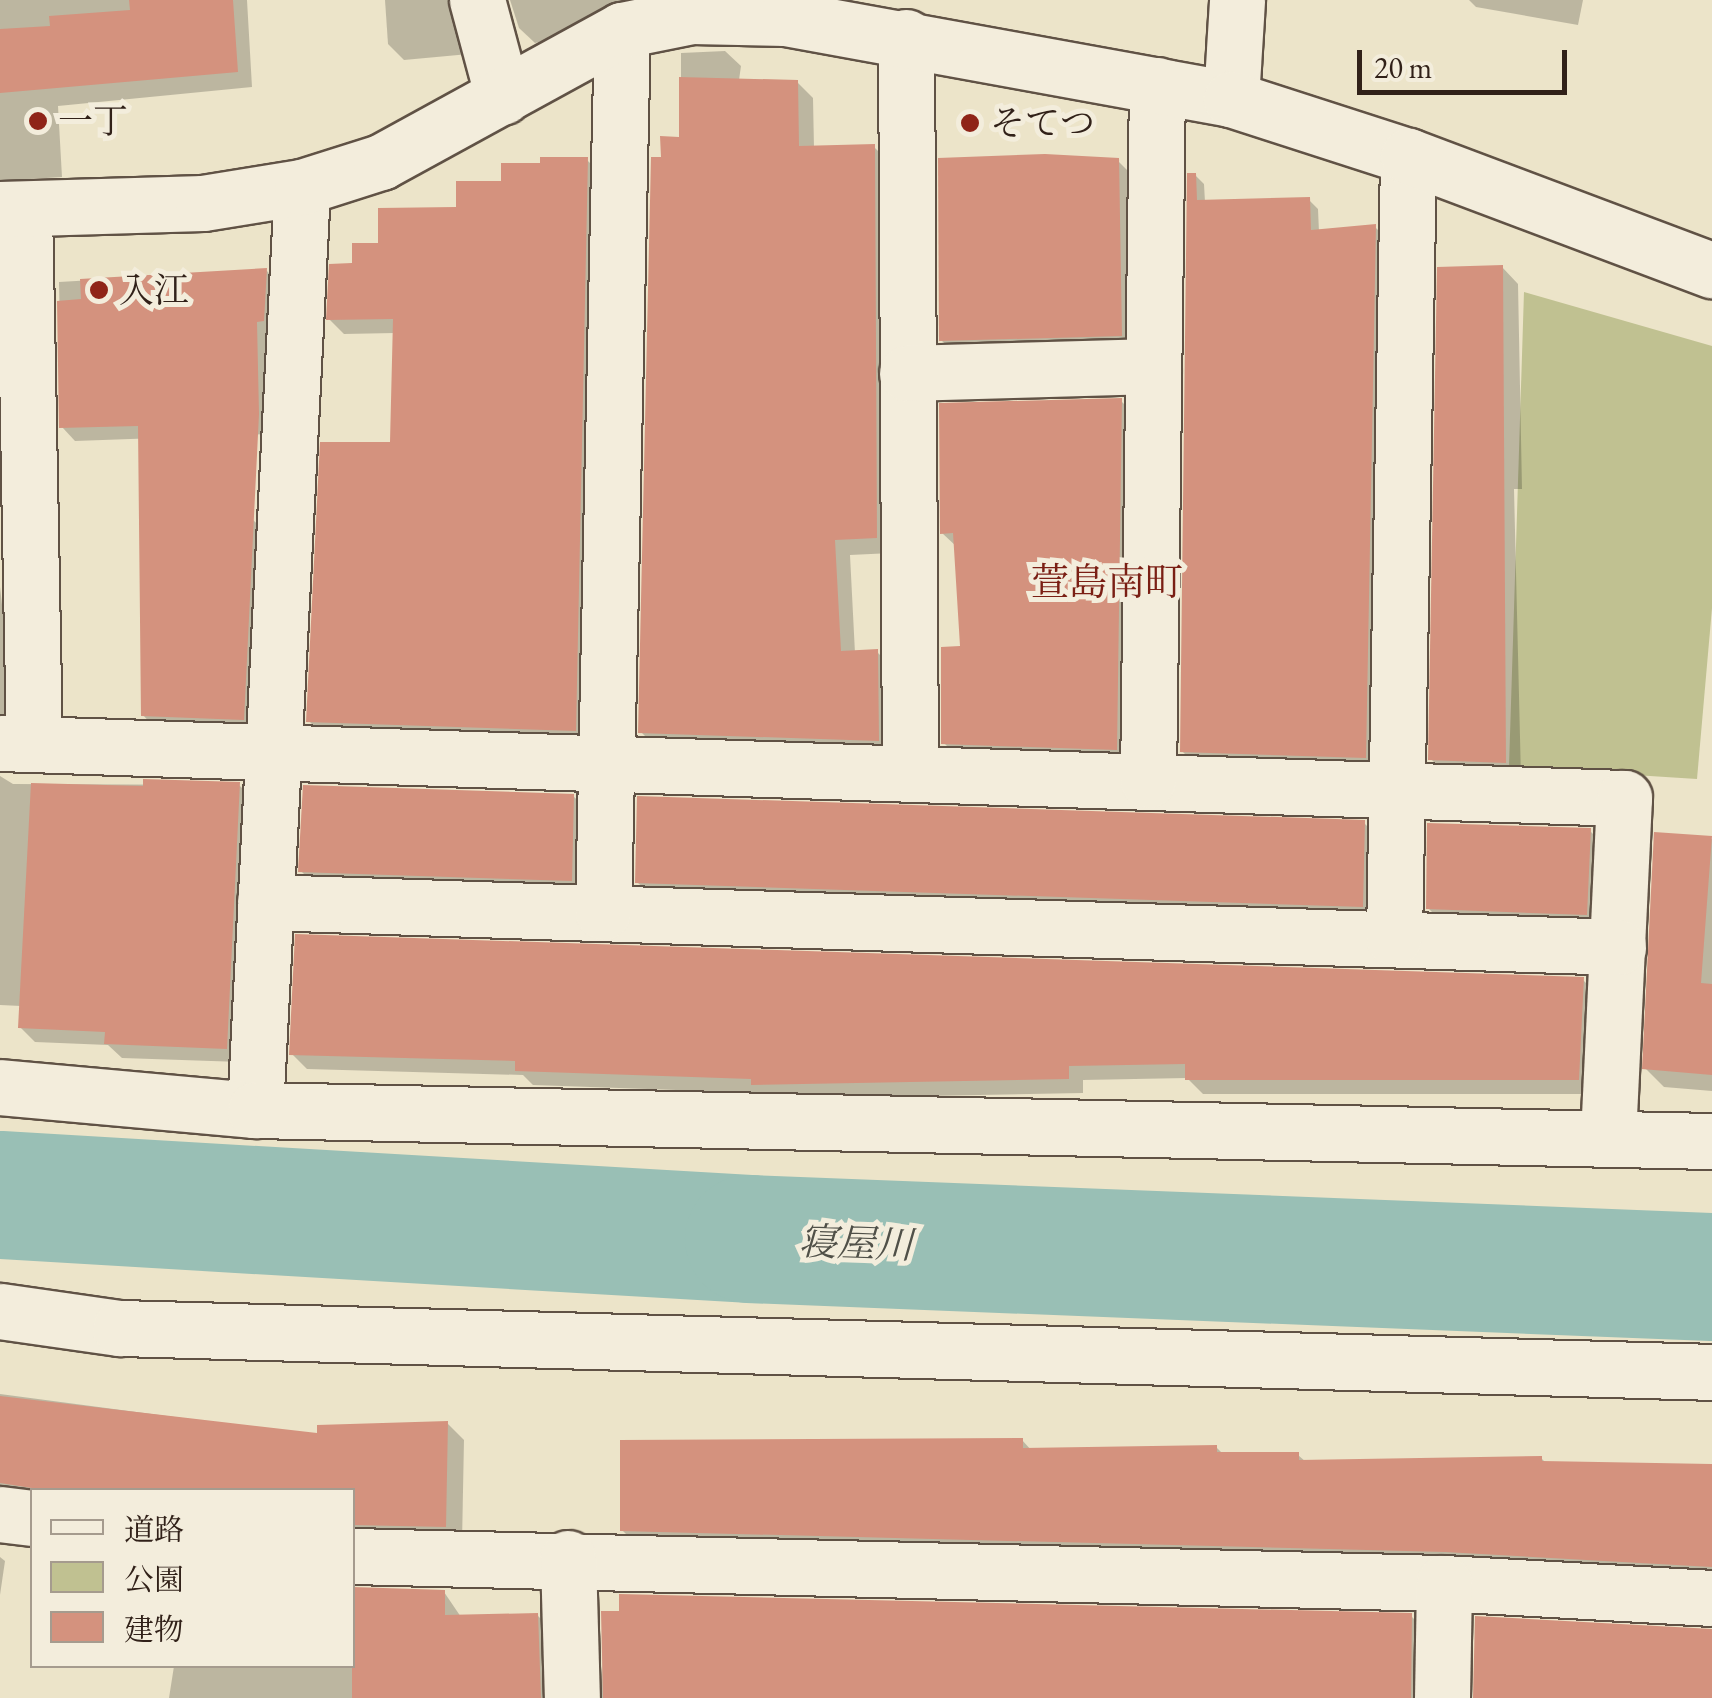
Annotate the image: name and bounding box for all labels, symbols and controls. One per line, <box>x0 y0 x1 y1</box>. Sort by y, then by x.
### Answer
scale bar <box>1362 30 1572 92</box>
text: 20 m <box>1374 48 1432 87</box>
place label: 一丁 <box>58 100 128 142</box>
place label: そてつ <box>990 102 1095 144</box>
marker: 一丁 <box>27 110 49 132</box>
marker: そてつ <box>959 112 981 134</box>
place label: 入江 <box>119 269 189 311</box>
marker: 入江 <box>88 279 110 301</box>
district label: 萱島南町 <box>1031 559 1183 605</box>
water label: 寝屋川 <box>798 1218 914 1268</box>
legend <box>30 1488 355 1668</box>
text: 道路 <box>124 1510 184 1549</box>
text: 公園 <box>124 1560 184 1599</box>
text: 建物 <box>124 1610 184 1649</box>

